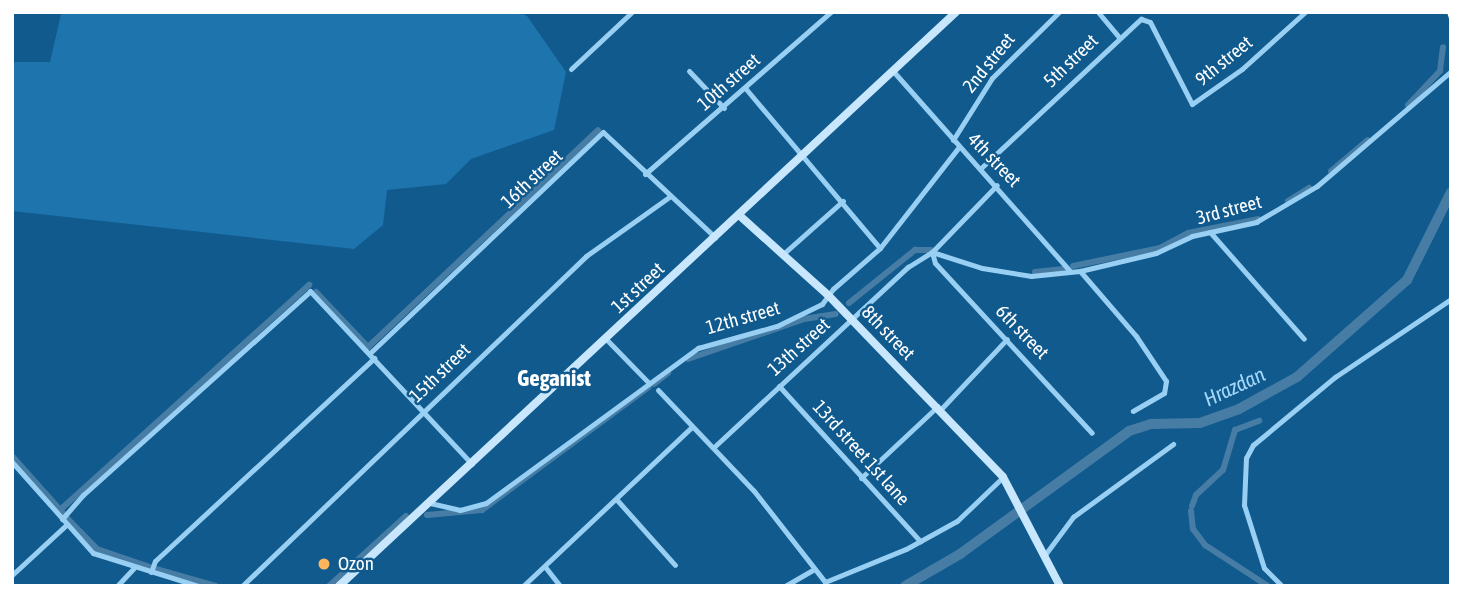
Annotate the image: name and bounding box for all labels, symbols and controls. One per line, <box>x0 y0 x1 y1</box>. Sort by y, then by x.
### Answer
street label: 2nd street <box>958 29 1020 97</box>
street label: 5th street <box>1039 30 1103 92</box>
street label: 9th street <box>1191 31 1257 91</box>
street label: 10th street <box>693 49 765 115</box>
street label: 4th street <box>963 128 1025 192</box>
street label: 16th street <box>497 145 567 213</box>
street label: 3rd street <box>1194 190 1264 230</box>
street label: 1st street <box>607 258 669 318</box>
street label: 12th street <box>704 297 782 339</box>
street label: 6th street <box>991 300 1053 364</box>
street label: 8th street <box>857 301 919 365</box>
street label: 13th street <box>763 313 835 381</box>
street label: 15th street <box>405 339 475 407</box>
water label: Hrazdan <box>1199 361 1269 411</box>
district label: Geganist <box>517 364 591 392</box>
street label: 13rd street 1st lane <box>808 396 914 510</box>
place label: Ozon <box>338 553 374 575</box>
marker: Ozon <box>316 556 332 572</box>

